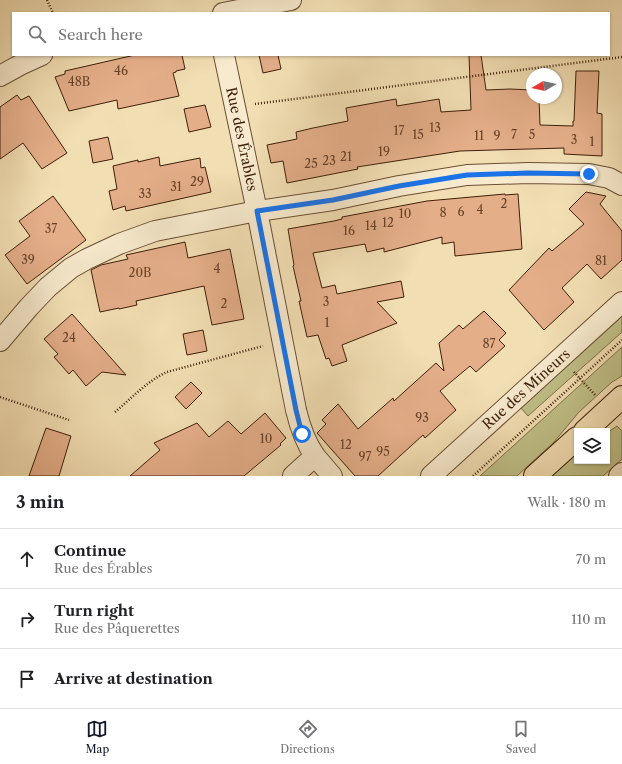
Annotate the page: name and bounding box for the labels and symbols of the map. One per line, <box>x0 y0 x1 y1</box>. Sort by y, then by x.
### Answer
house number: 46 <box>114 63 128 78</box>
north arrow <box>526 68 562 104</box>
house number: 48B <box>68 74 90 89</box>
street label: Rue des Érables <box>222 85 262 193</box>
house number: 13 <box>429 120 441 135</box>
house number: 17 <box>394 123 405 138</box>
house number: 15 <box>412 127 424 142</box>
house number: 7 <box>511 127 517 142</box>
house number: 5 <box>529 127 535 142</box>
house number: 11 <box>474 128 484 143</box>
house number: 9 <box>493 128 501 143</box>
house number: 3 <box>571 132 577 147</box>
house number: 1 <box>589 134 595 149</box>
house number: 19 <box>378 144 390 159</box>
house number: 21 <box>340 149 352 164</box>
house number: 23 <box>322 153 336 168</box>
house number: 25 <box>304 156 318 171</box>
route end <box>580 165 598 183</box>
house number: 29 <box>190 174 204 189</box>
house number: 31 <box>170 179 182 194</box>
house number: 33 <box>138 186 152 201</box>
house number: 2 <box>501 196 508 211</box>
house number: 4 <box>477 202 484 217</box>
house number: 6 <box>457 204 465 219</box>
house number: 8 <box>439 205 447 220</box>
house number: 10 <box>399 206 411 221</box>
house number: 12 <box>382 215 394 230</box>
house number: 14 <box>365 218 377 233</box>
house number: 37 <box>45 221 57 236</box>
house number: 16 <box>343 223 355 238</box>
house number: 39 <box>21 252 35 267</box>
house number: 81 <box>595 253 607 268</box>
house number: 4 <box>214 261 221 276</box>
house number: 20B <box>129 265 151 280</box>
house number: 3 <box>323 294 329 309</box>
house number: 2 <box>221 296 228 311</box>
house number: 1 <box>324 315 330 330</box>
house number: 24 <box>62 330 76 345</box>
house number: 87 <box>482 336 496 351</box>
street label: Rue des Mineurs <box>478 345 574 433</box>
house number: 93 <box>415 410 429 425</box>
route start <box>293 425 311 443</box>
house number: 10 <box>260 431 272 446</box>
house number: 12 <box>340 437 352 452</box>
house number: 95 <box>376 444 390 459</box>
house number: 97 <box>359 449 372 464</box>

